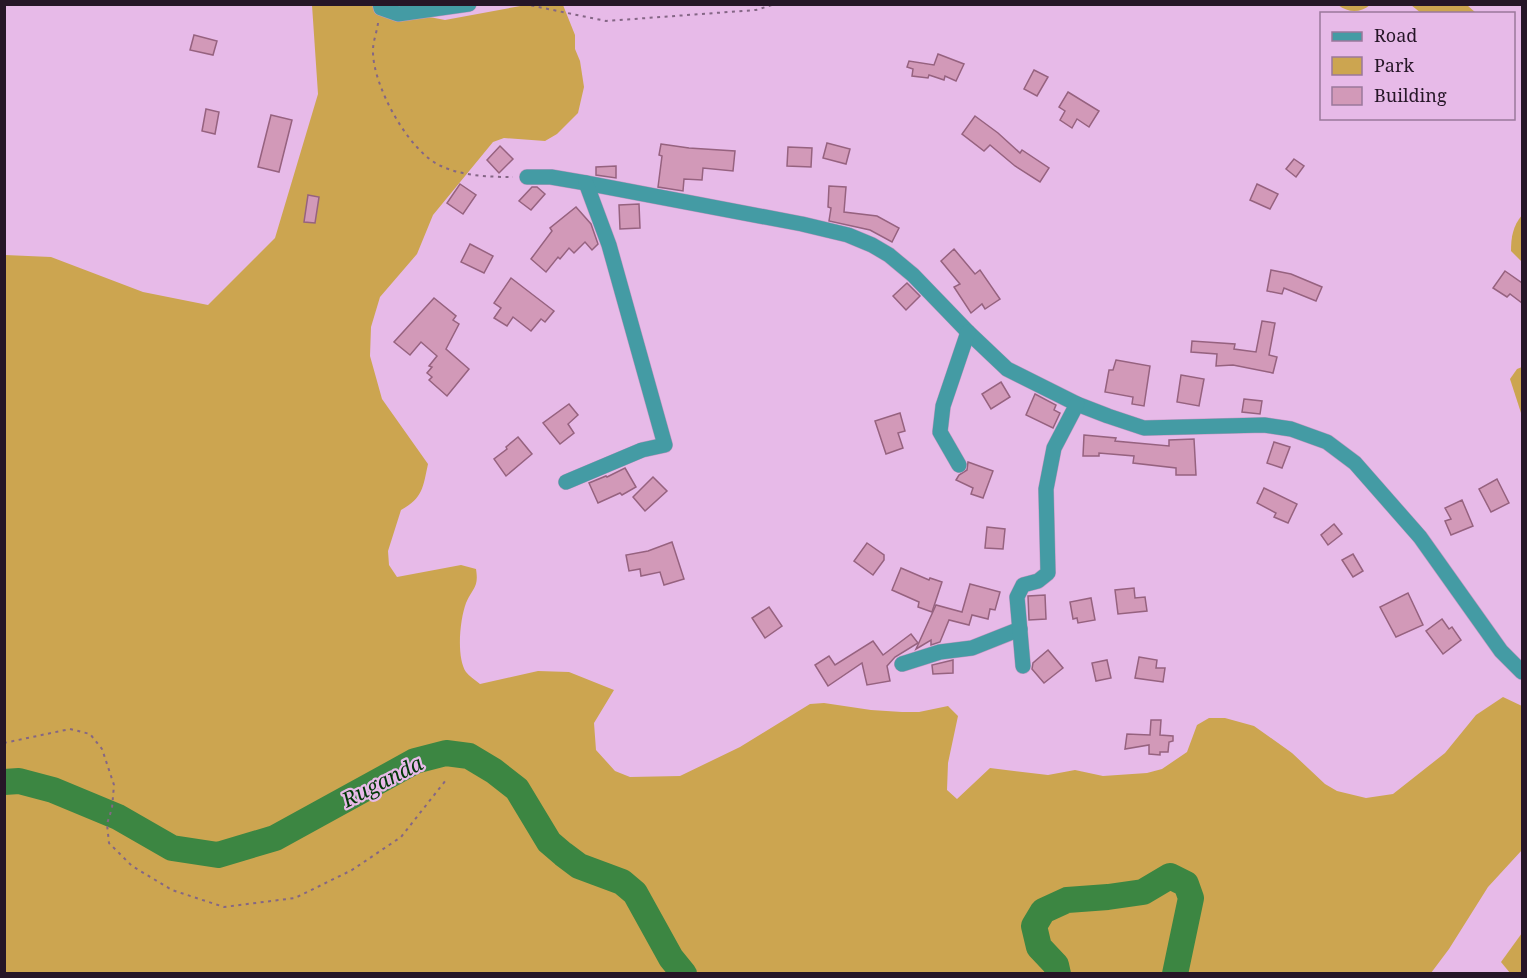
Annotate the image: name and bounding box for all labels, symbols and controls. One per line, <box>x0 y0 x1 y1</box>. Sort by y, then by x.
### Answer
legend <box>1320 12 1515 120</box>
text: Road <box>1374 23 1417 47</box>
text: Park <box>1374 53 1414 77</box>
text: Building <box>1374 83 1447 107</box>
water label: Ruganda <box>336 748 428 814</box>

